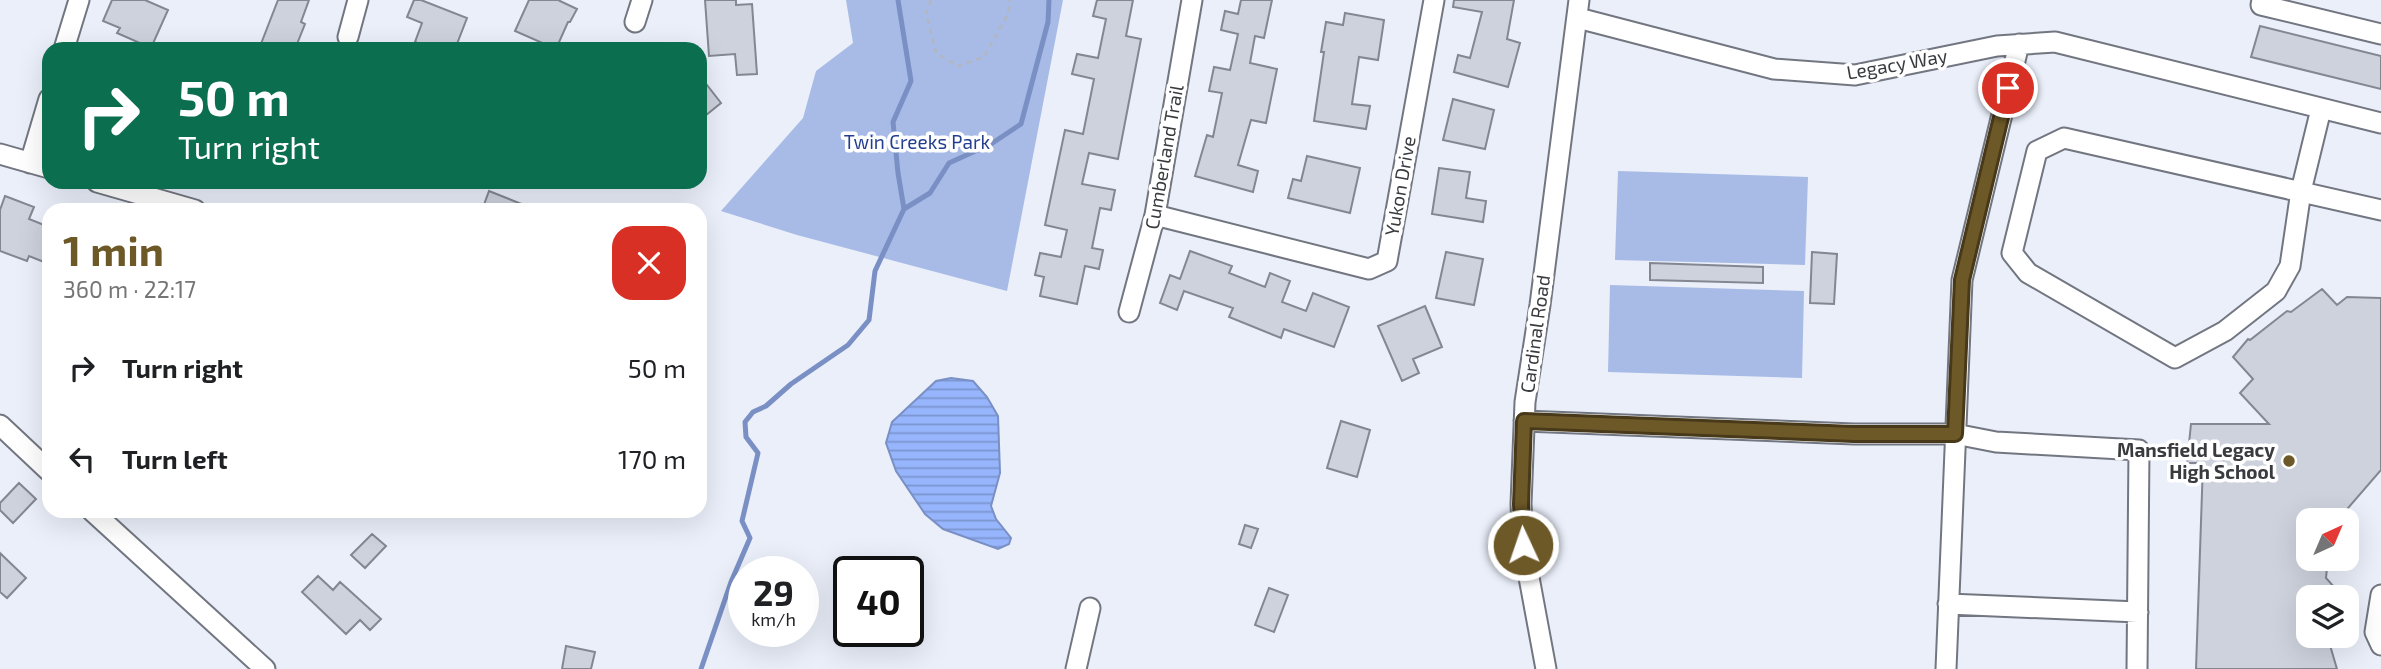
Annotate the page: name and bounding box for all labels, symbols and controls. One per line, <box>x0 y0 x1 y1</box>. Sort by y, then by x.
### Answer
street label: Legacy Way <box>1845 43 1949 84</box>
pin <box>1978 58 2038 118</box>
text: 50 m <box>178 67 290 126</box>
icon: arrive <box>1989 69 2027 107</box>
icon: right <box>63 70 154 161</box>
street label: Cumberland Trail <box>1139 82 1188 231</box>
text: Turn right <box>178 127 320 165</box>
park label: Twin Creeks Park <box>844 130 990 153</box>
street label: Yukon Drive <box>1379 134 1420 238</box>
text: 1 min <box>63 224 164 274</box>
button: close <box>612 226 686 300</box>
street label: Cardinal Road <box>1515 273 1554 394</box>
text: 360 m · 22:17 <box>63 275 196 303</box>
icon: right <box>63 349 101 387</box>
text: Turn right <box>122 352 243 383</box>
text: 50 m <box>628 352 686 383</box>
place label: Mansfield Legacy High School <box>2117 438 2276 483</box>
icon: left <box>63 440 101 478</box>
text: Turn left <box>122 443 228 474</box>
text: 170 m <box>618 443 686 474</box>
marker: Mansfield Legacy High School <box>2281 453 2297 469</box>
position arrow <box>1486 508 1560 582</box>
north arrow <box>2296 508 2359 570</box>
map controls <box>2296 508 2359 648</box>
speed limit sign: 40 <box>833 556 924 647</box>
text: 29 <box>753 571 794 613</box>
button: layers <box>2296 585 2359 648</box>
text: km/h <box>751 608 796 630</box>

